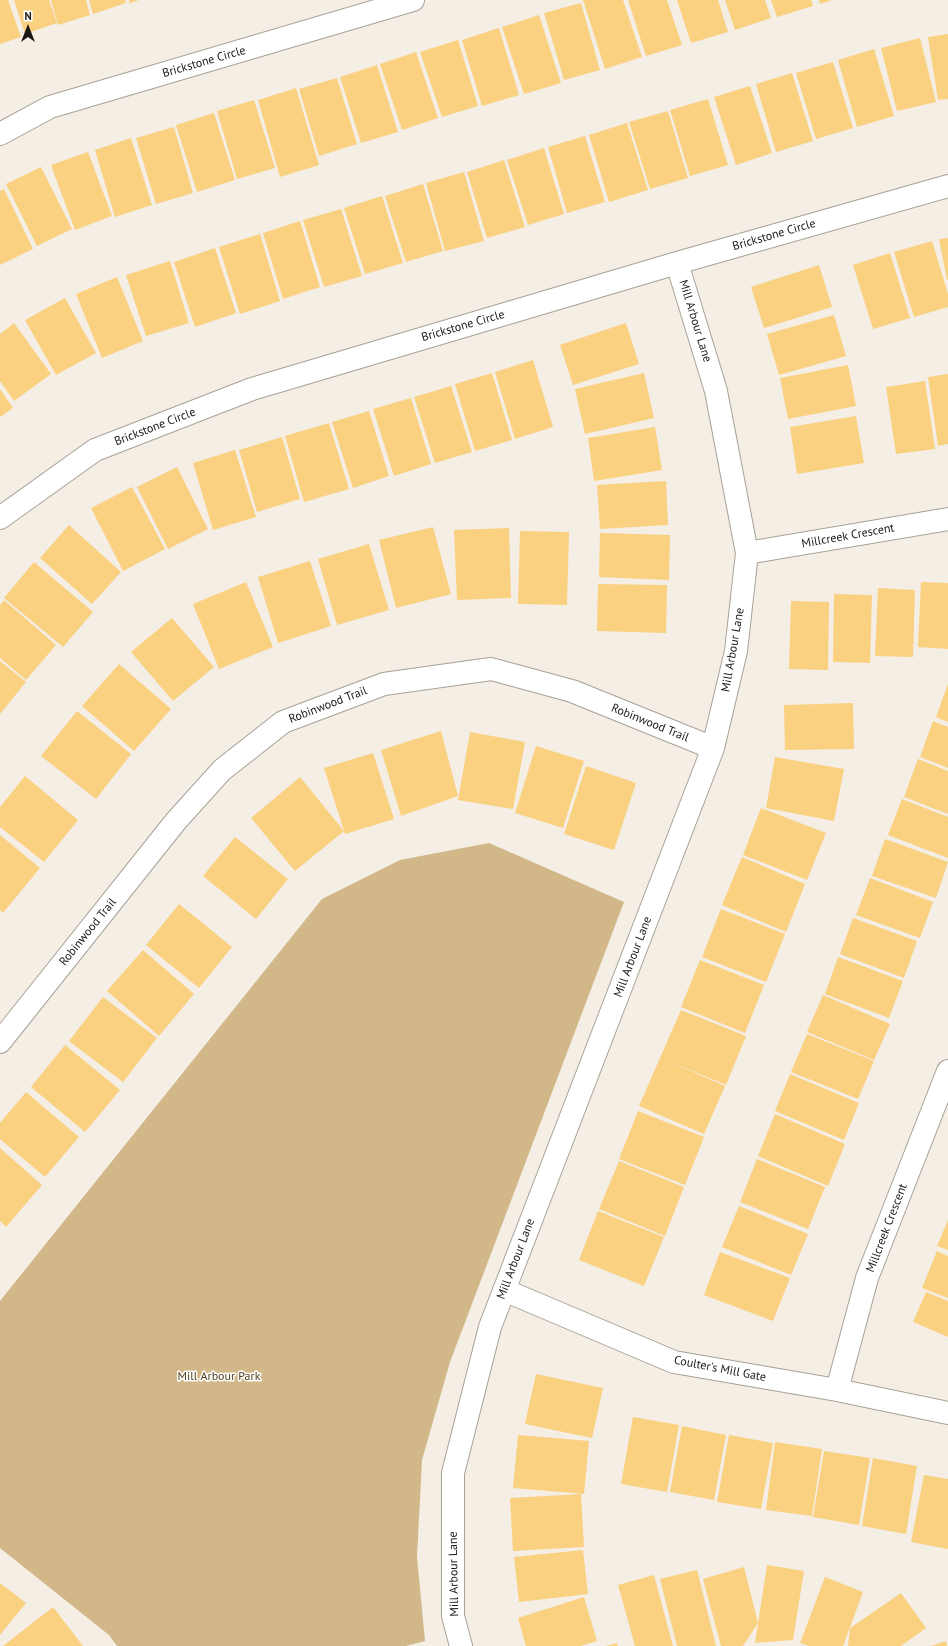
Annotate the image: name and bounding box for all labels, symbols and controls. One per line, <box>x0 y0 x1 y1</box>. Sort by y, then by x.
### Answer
north arrow <box>8 8 48 48</box>
text: N <box>24 9 32 23</box>
street label: Brickstone Circle <box>161 43 247 81</box>
street label: Brickstone Circle <box>731 216 817 254</box>
street label: Mill Arbour Lane <box>676 278 714 364</box>
street label: Brickstone Circle <box>420 307 506 345</box>
street label: Brickstone Circle <box>112 405 198 449</box>
street label: Millcreek Crescent <box>800 521 896 551</box>
street label: Mill Arbour Lane <box>719 607 747 693</box>
street label: Robinwood Trail <box>287 683 369 727</box>
street label: Robinwood Trail <box>609 701 691 745</box>
street label: Robinwood Trail <box>56 895 120 969</box>
street label: Mill Arbour Lane <box>611 915 655 999</box>
street label: Millcreek Crescent <box>863 1182 911 1274</box>
street label: Mill Arbour Lane <box>494 1217 538 1301</box>
street label: Coulter's Mill Gate <box>673 1353 767 1385</box>
park label: Mill Arbour Park <box>178 1370 260 1384</box>
street label: Mill Arbour Lane <box>446 1531 462 1617</box>

